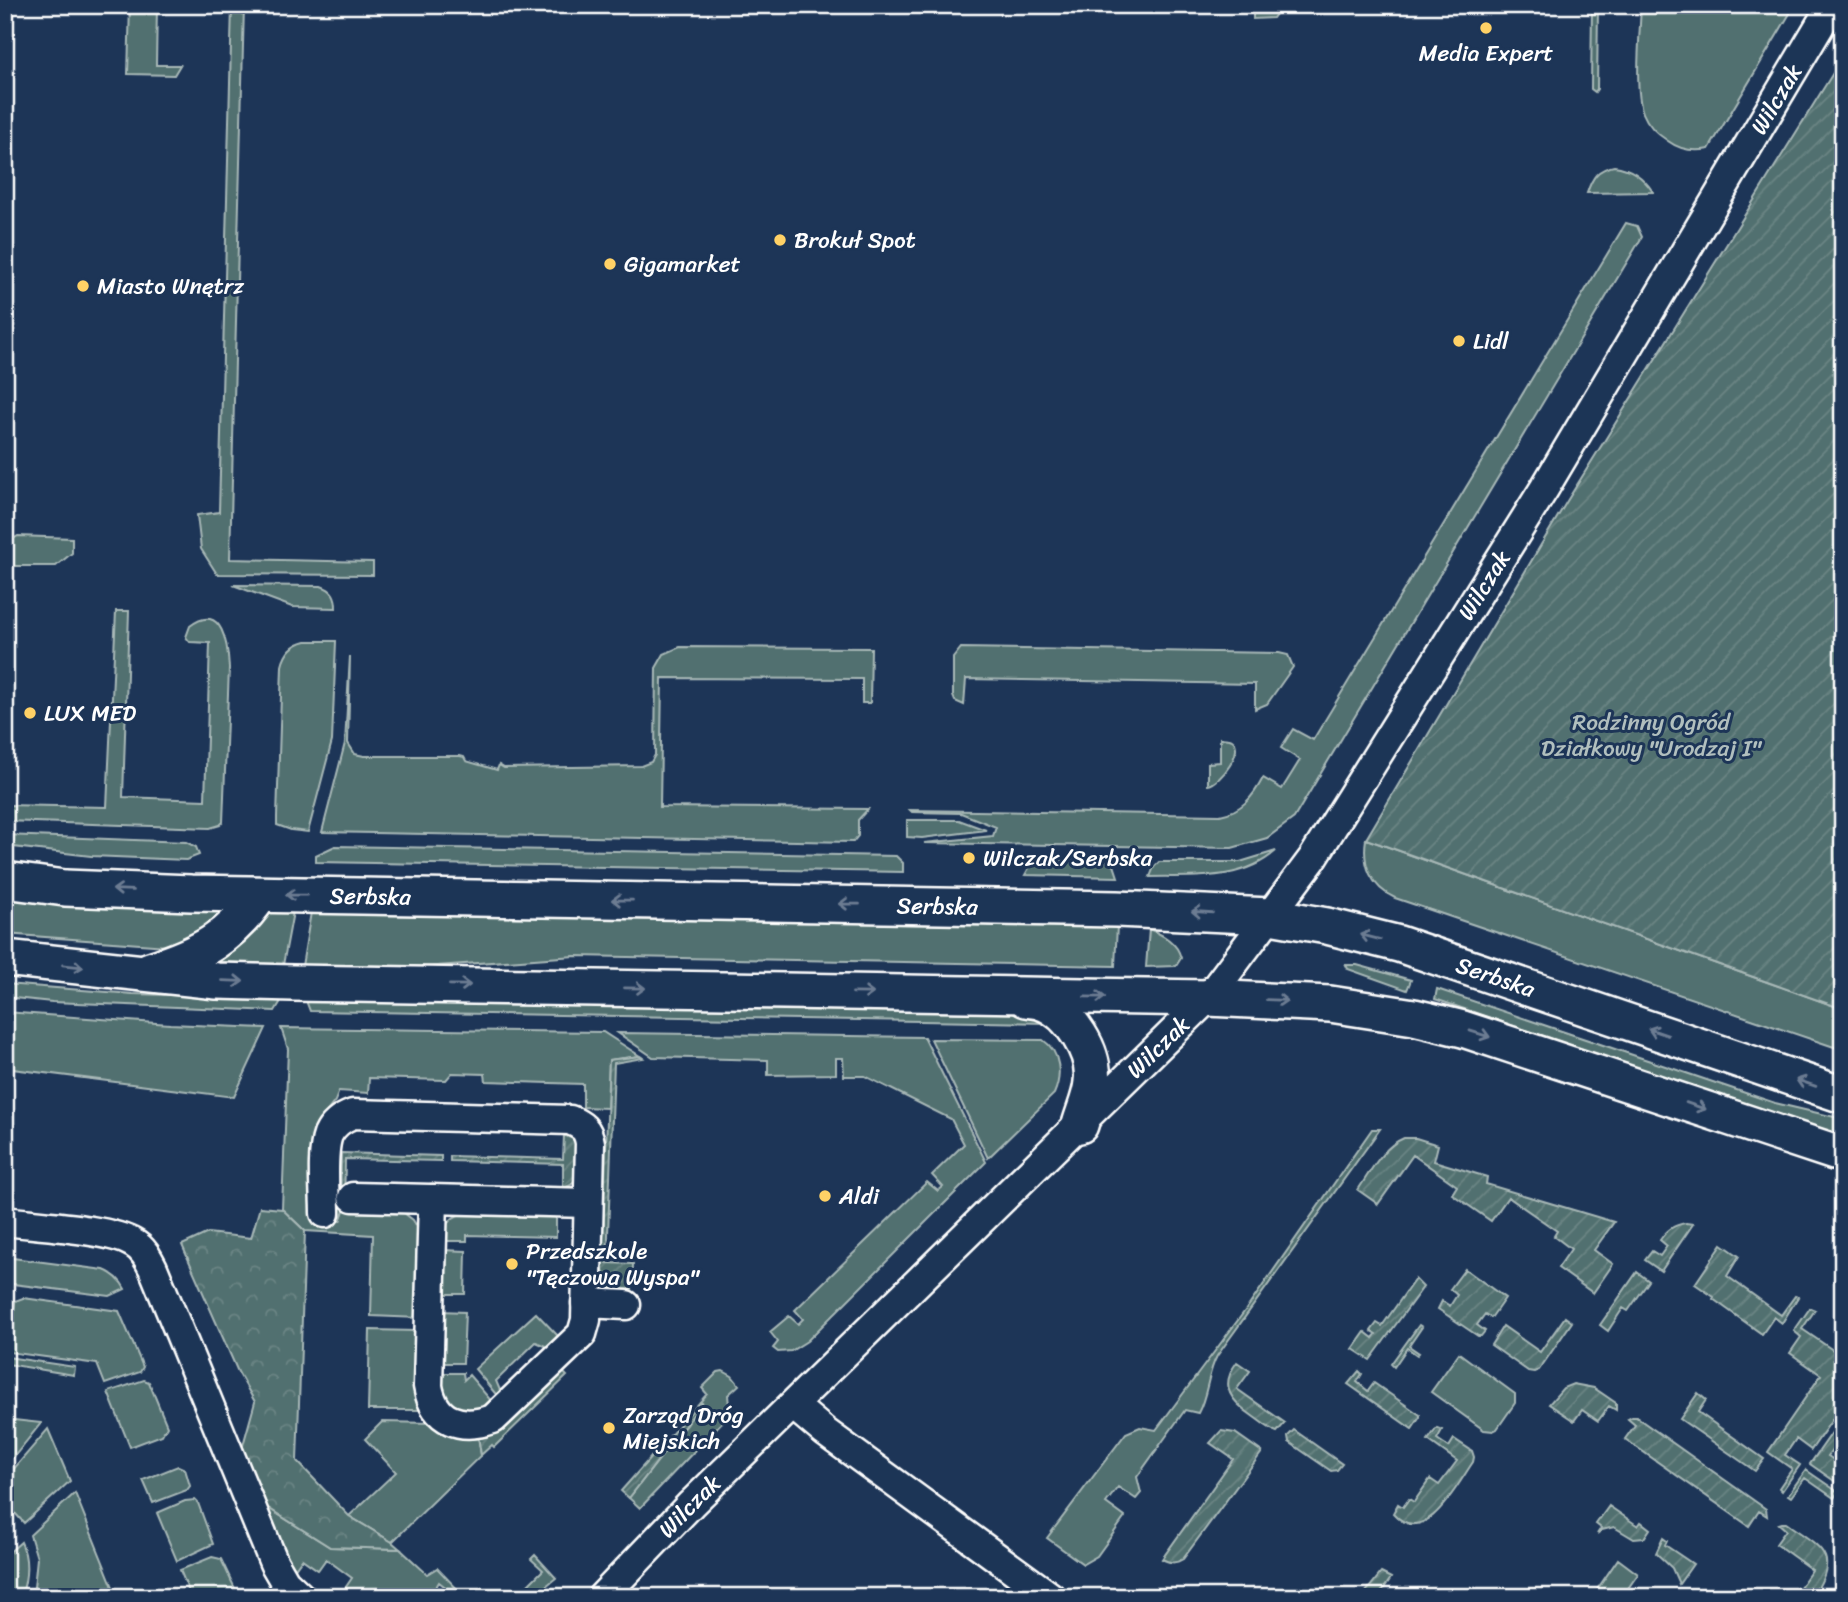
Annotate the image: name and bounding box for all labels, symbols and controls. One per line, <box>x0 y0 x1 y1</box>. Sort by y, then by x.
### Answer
marker: Media Expert <box>1478 20 1494 36</box>
place label: Media Expert <box>1419 33 1553 74</box>
street label: Wilczak <box>1739 55 1814 143</box>
place label: Brokuł Spot <box>794 220 916 261</box>
marker: Brokuł Spot <box>772 232 788 248</box>
place label: Gigamarket <box>624 244 741 285</box>
marker: Gigamarket <box>602 256 618 272</box>
place label: Miasto Wnętrz <box>97 266 244 307</box>
marker: Miasto Wnętrz <box>75 278 91 294</box>
place label: Lidl <box>1473 321 1509 362</box>
marker: Lidl <box>1451 333 1467 349</box>
street label: Wilczak <box>1446 541 1522 629</box>
place label: LUX MED <box>44 693 136 734</box>
park label: Rodzinny Ogród Działkowy "Urodzaj I" <box>1541 702 1762 769</box>
marker: LUX MED <box>22 705 38 721</box>
place label: Wilczak/Serbska <box>983 838 1153 879</box>
marker: Wilczak/Serbska <box>961 850 977 866</box>
street label: Serbska <box>329 875 412 917</box>
one-way arrow <box>111 884 134 897</box>
street label: Serbska <box>896 885 979 927</box>
one-way arrow <box>285 888 308 902</box>
one-way arrow <box>610 893 633 907</box>
one-way arrow <box>838 897 861 911</box>
one-way arrow <box>1191 905 1214 918</box>
one-way arrow <box>1359 930 1381 943</box>
street label: Serbska <box>1451 944 1541 1009</box>
one-way arrow <box>61 960 84 973</box>
one-way arrow <box>221 974 244 988</box>
one-way arrow <box>448 978 471 992</box>
one-way arrow <box>624 981 647 994</box>
one-way arrow <box>851 986 874 999</box>
one-way arrow <box>1083 990 1106 1004</box>
one-way arrow <box>1265 994 1288 1007</box>
street label: Wilczak <box>1116 1005 1200 1089</box>
one-way arrow <box>1647 1025 1669 1037</box>
one-way arrow <box>1469 1028 1491 1041</box>
one-way arrow <box>1795 1076 1817 1088</box>
one-way arrow <box>1685 1101 1707 1113</box>
place label: Aldi <box>838 1176 880 1217</box>
marker: Aldi <box>817 1188 833 1204</box>
place label: Przedszkole "Tęczowa Wyspa" <box>526 1231 700 1298</box>
marker: Przedszkole "Tęczowa Wyspa" <box>504 1256 520 1272</box>
place label: Zarząd Dróg Miejskich <box>623 1395 744 1462</box>
marker: Zarząd Dróg Miejskich <box>601 1420 617 1436</box>
street label: Wilczak <box>648 1464 731 1548</box>

